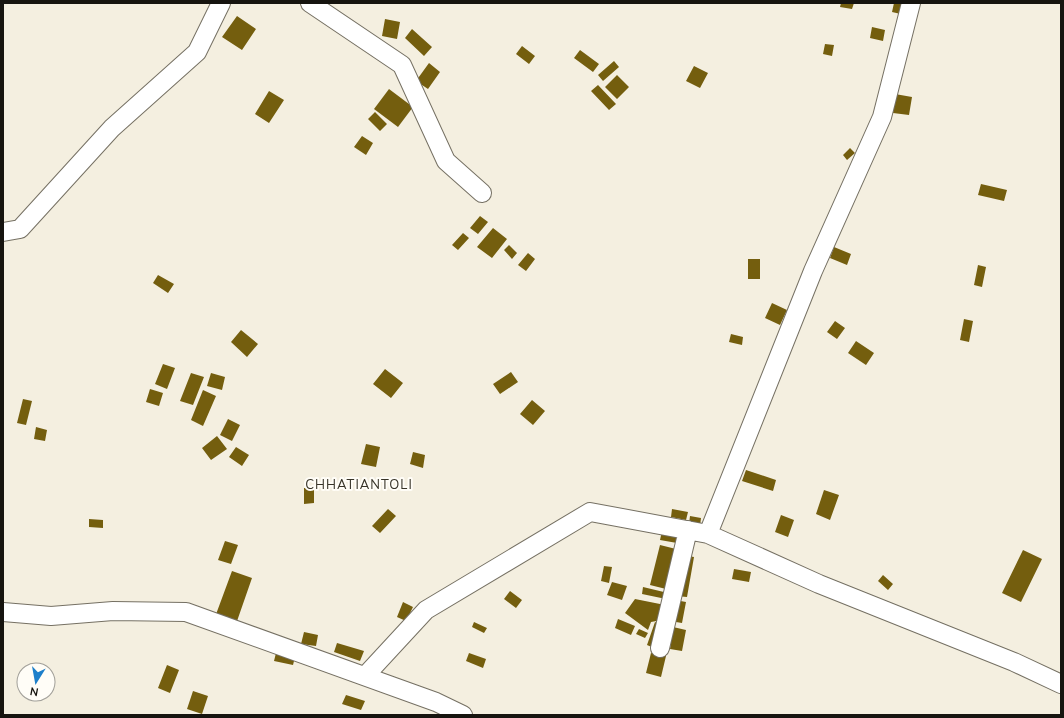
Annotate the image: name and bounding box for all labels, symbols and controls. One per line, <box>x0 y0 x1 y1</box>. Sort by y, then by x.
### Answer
district label: CHHATIANTOLI <box>305 476 413 492</box>
north arrow <box>16 662 56 702</box>
text: N <box>29 684 40 699</box>

